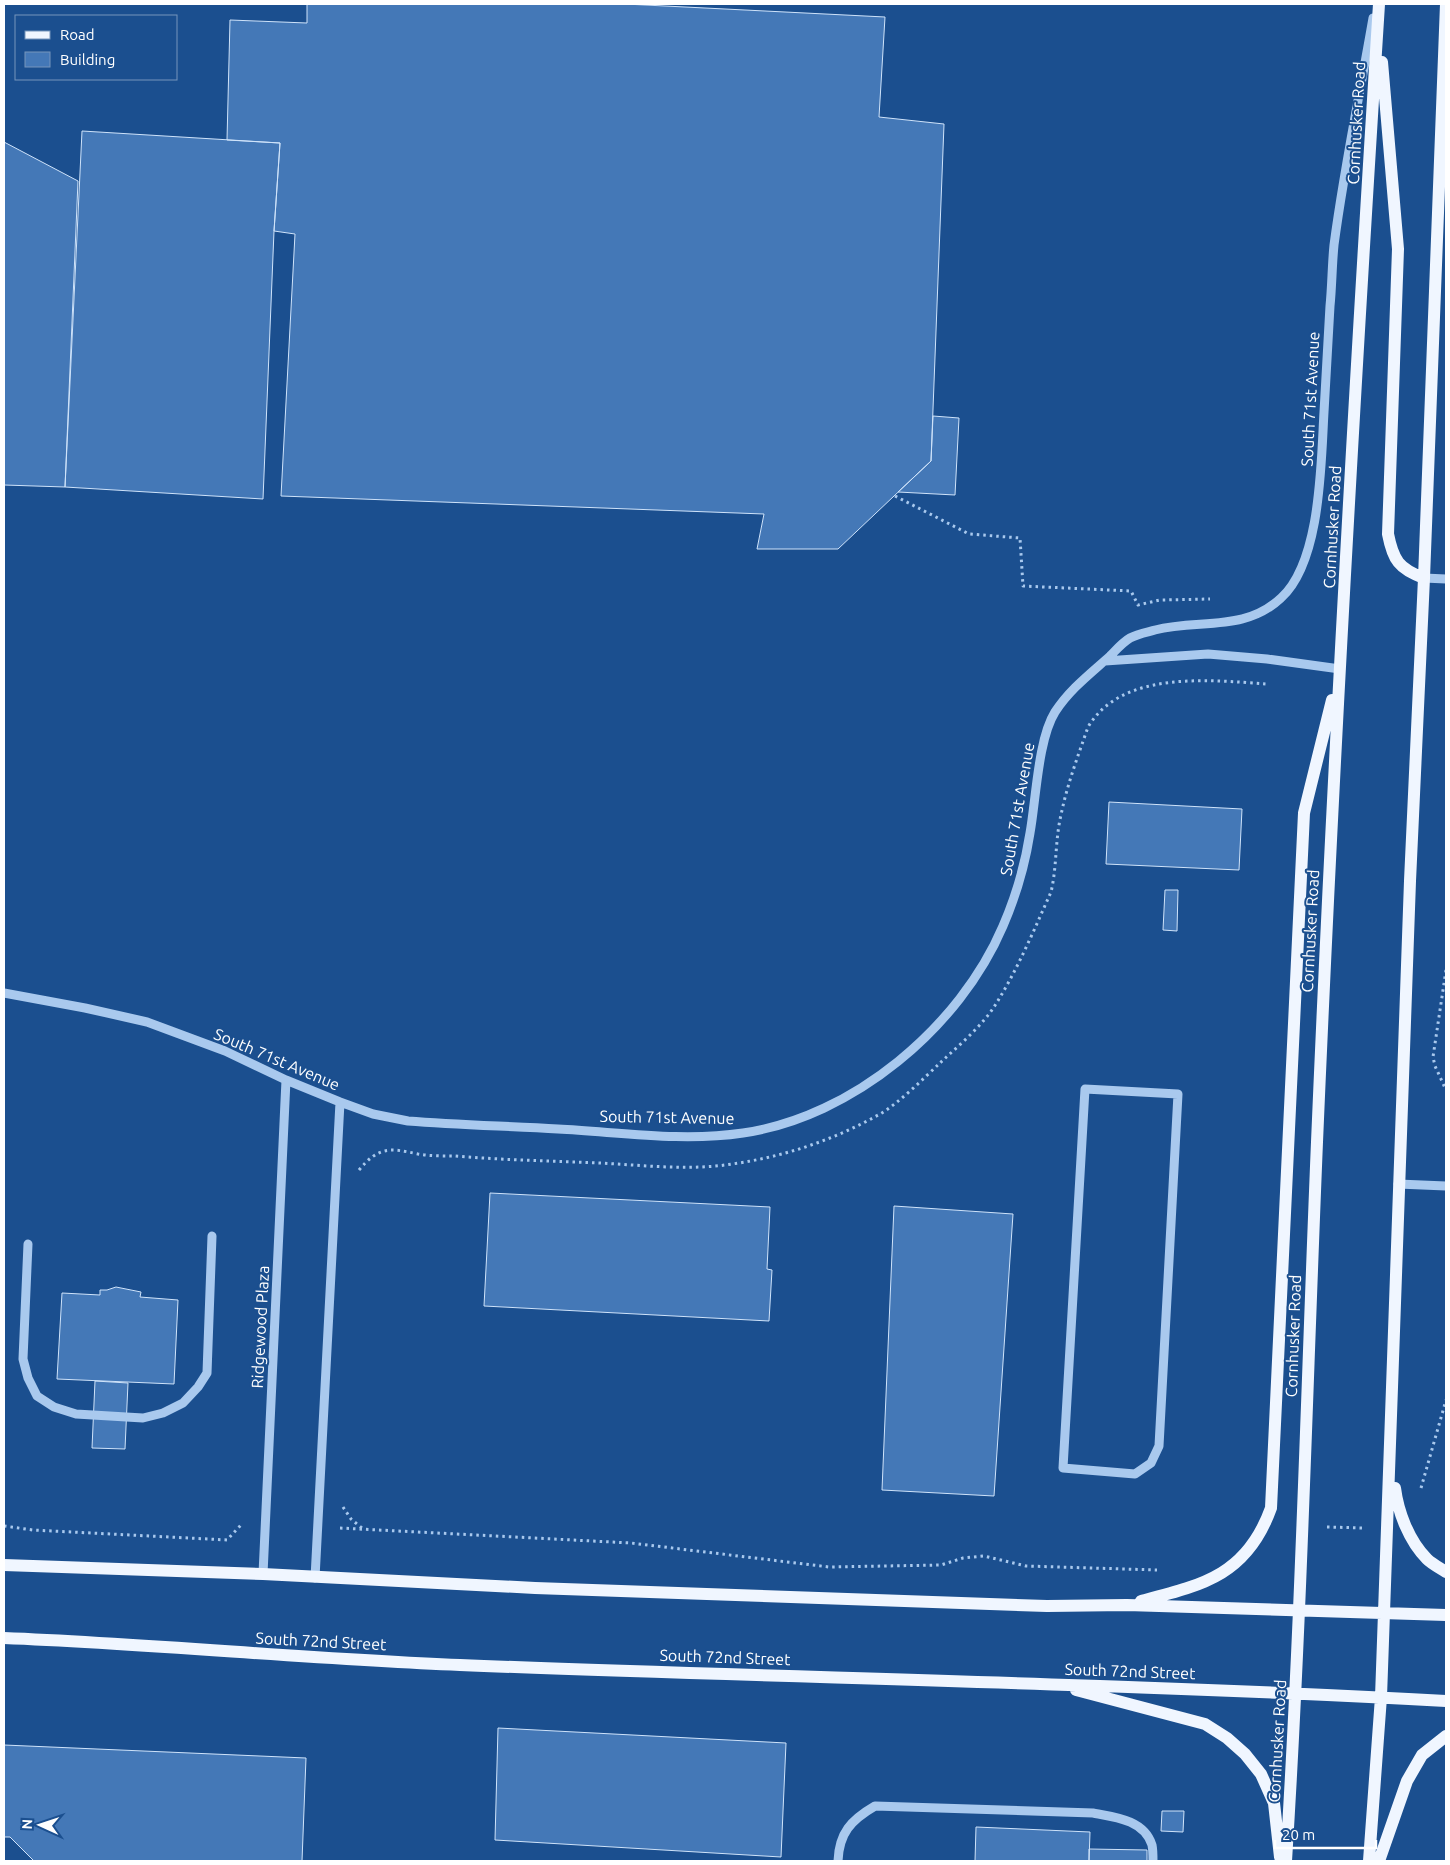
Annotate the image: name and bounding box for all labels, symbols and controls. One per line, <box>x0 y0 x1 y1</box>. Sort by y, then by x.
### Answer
legend <box>15 15 178 80</box>
text: Road <box>60 26 95 43</box>
text: Building <box>60 51 115 68</box>
street label: Cornhusker Road <box>1344 61 1368 185</box>
street label: South 71st Avenue <box>1297 331 1323 467</box>
street label: Cornhusker Road <box>1320 465 1344 589</box>
street label: South 71st Avenue <box>996 741 1038 877</box>
street label: Cornhusker Road <box>1298 869 1322 993</box>
street label: South 71st Avenue <box>211 1024 343 1094</box>
street label: South 71st Avenue <box>599 1107 735 1127</box>
street label: Ridgewood Plaza <box>248 1265 272 1389</box>
street label: Cornhusker Road <box>1282 1274 1304 1398</box>
street label: South 72nd Street <box>255 1629 388 1653</box>
street label: South 72nd Street <box>659 1646 791 1668</box>
street label: South 72nd Street <box>1064 1660 1196 1682</box>
street label: Cornhusker Road <box>1265 1679 1289 1803</box>
north arrow <box>15 1800 65 1850</box>
scale bar <box>1275 1818 1376 1850</box>
text: N <box>19 1819 35 1830</box>
text: 20 m <box>1282 1826 1315 1843</box>

